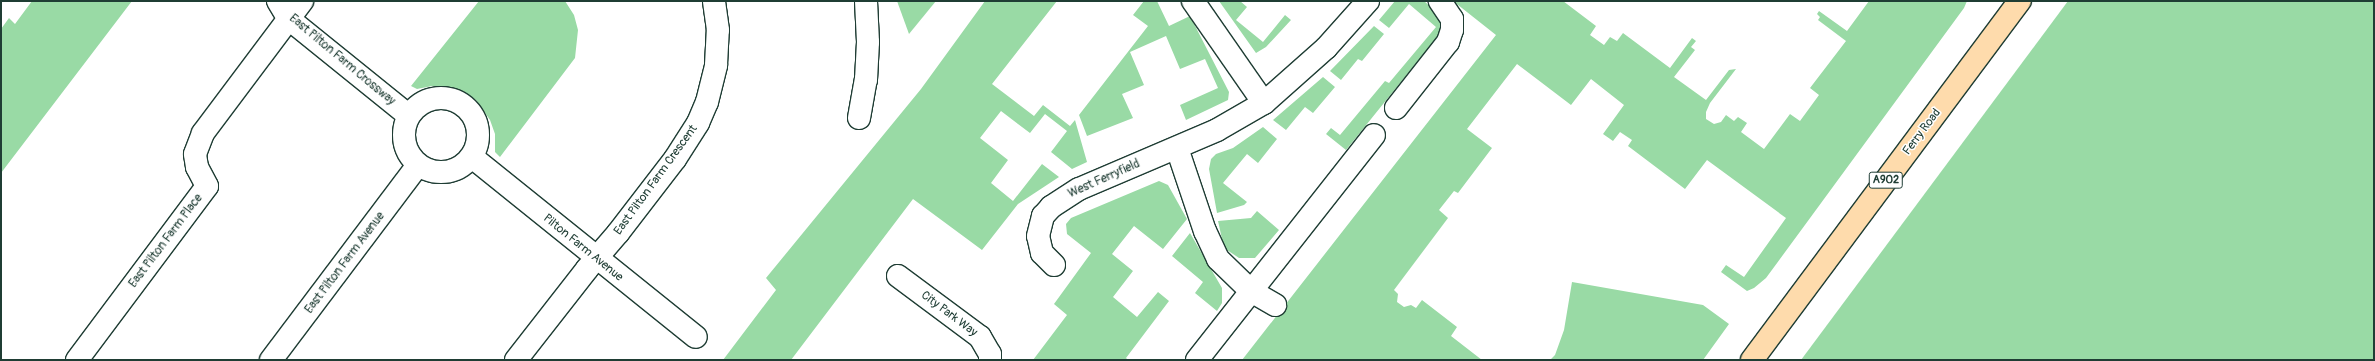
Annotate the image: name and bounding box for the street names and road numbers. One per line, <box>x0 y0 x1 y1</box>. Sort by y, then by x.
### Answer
street label: East Pilton Farm Crossway <box>286 11 398 109</box>
street label: Ferry Road <box>1900 106 1944 158</box>
street label: East Pilton Farm Crescent <box>611 122 701 238</box>
street label: West Ferryfield <box>1066 157 1142 201</box>
road number: A902 <box>1868 171 1904 189</box>
street label: East Pilton Farm Place <box>126 191 206 291</box>
street label: East Pilton Farm Avenue <box>302 209 388 317</box>
street label: Pilton Farm Avenue <box>540 211 626 285</box>
street label: City Park Way <box>918 288 980 340</box>

